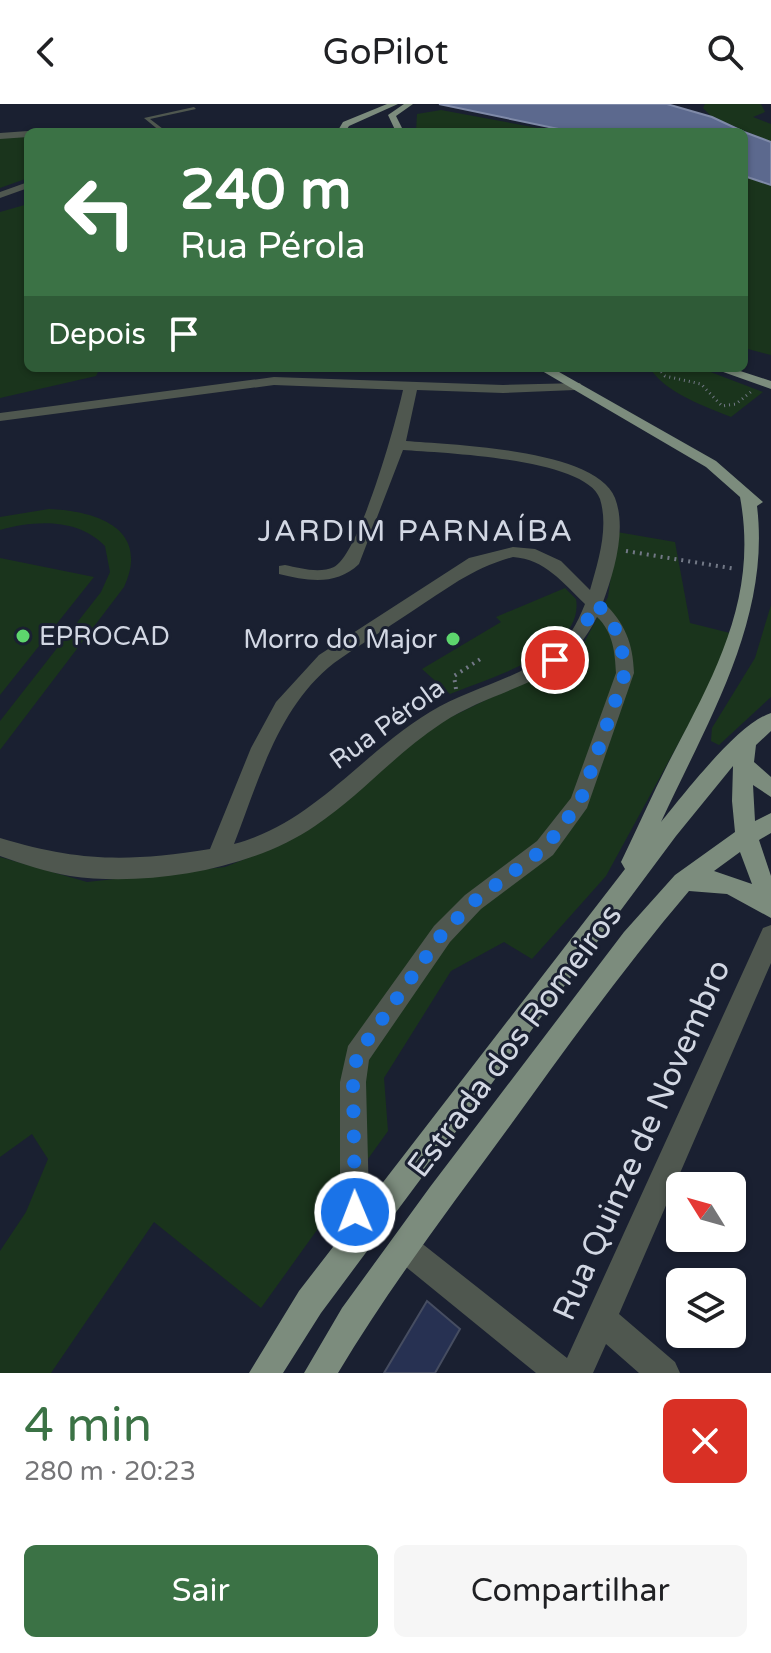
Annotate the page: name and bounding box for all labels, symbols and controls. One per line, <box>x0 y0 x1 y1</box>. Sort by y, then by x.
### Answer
icon: back <box>24 30 68 74</box>
icon: search <box>703 30 747 74</box>
text: GoPilot <box>323 31 448 74</box>
text: 240 m <box>180 157 351 224</box>
icon: left <box>48 160 152 264</box>
text: Rua Pérola <box>180 225 366 268</box>
icon: arrive <box>162 312 206 356</box>
text: Depois <box>48 316 146 353</box>
district label: JARDIM PARNAÍBA <box>258 513 574 550</box>
place label: EPROCAD <box>39 621 170 652</box>
place label: Morro do Major <box>243 624 437 655</box>
pin <box>521 626 589 694</box>
marker: EPROCAD <box>14 627 32 645</box>
marker: Morro do Major <box>444 630 462 648</box>
icon: arrive <box>533 638 577 682</box>
street label: Rua Pérola <box>324 672 450 776</box>
street label: Estrada dos Romeiros <box>400 897 630 1185</box>
street label: Rua Quinze de Novembro <box>545 954 739 1326</box>
position arrow <box>313 1170 397 1254</box>
north arrow <box>666 1172 746 1252</box>
map controls <box>666 1172 746 1348</box>
button: layers <box>666 1268 746 1348</box>
text: 4 min <box>24 1397 152 1455</box>
button: close <box>663 1399 747 1483</box>
text: 280 m · 20:23 <box>24 1456 196 1487</box>
button: Sair <box>24 1545 378 1637</box>
button: Compartilhar <box>394 1545 747 1637</box>

